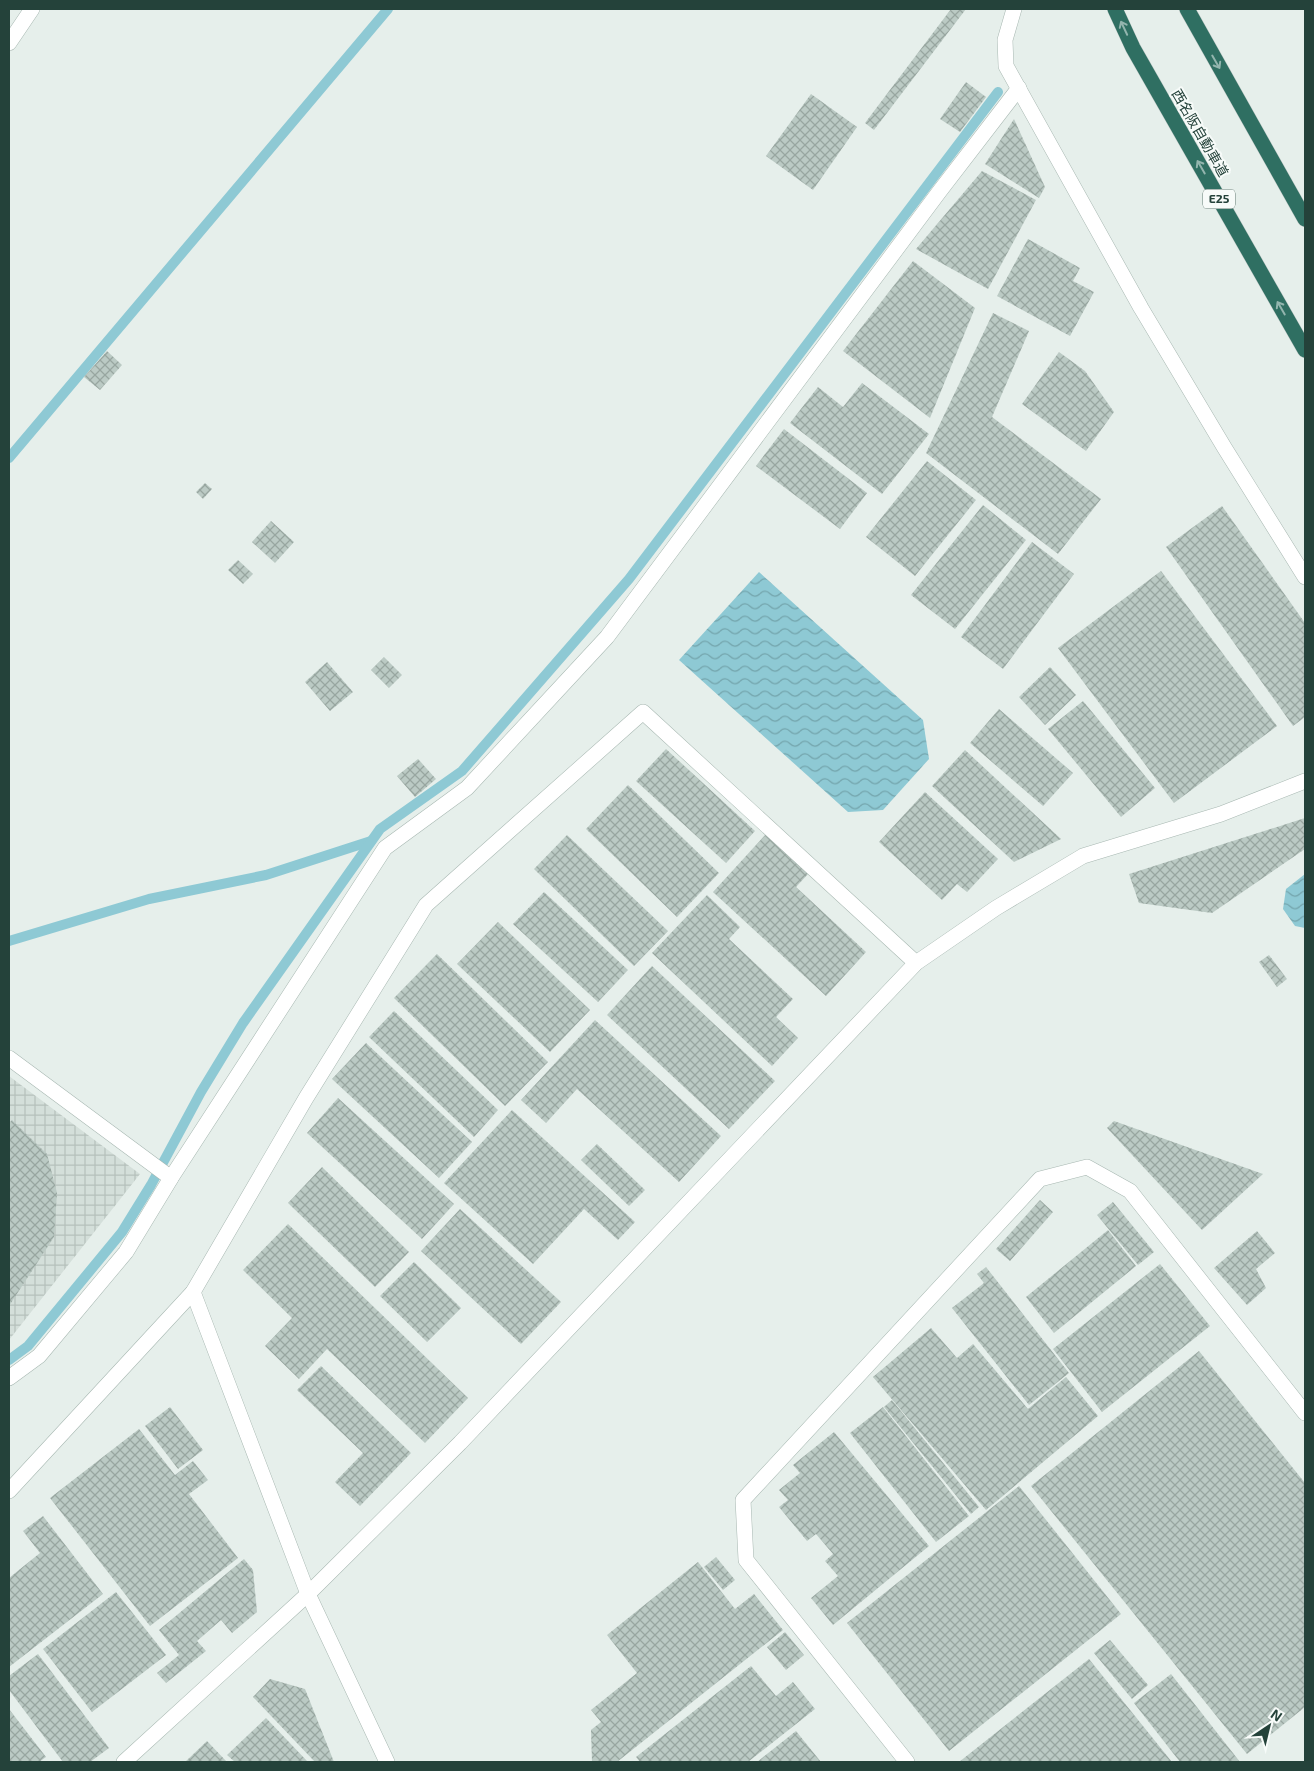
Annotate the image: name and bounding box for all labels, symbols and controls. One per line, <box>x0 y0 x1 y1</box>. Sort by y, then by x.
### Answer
one-way arrow <box>1118 21 1128 36</box>
one-way arrow <box>1212 55 1222 69</box>
street label: 西名阪自動車道 <box>1169 86 1232 179</box>
one-way arrow <box>1195 160 1205 174</box>
road number: E25 <box>1203 190 1235 208</box>
one-way arrow <box>1276 301 1285 316</box>
north arrow <box>1244 1701 1294 1751</box>
text: N <box>1268 1705 1286 1725</box>

